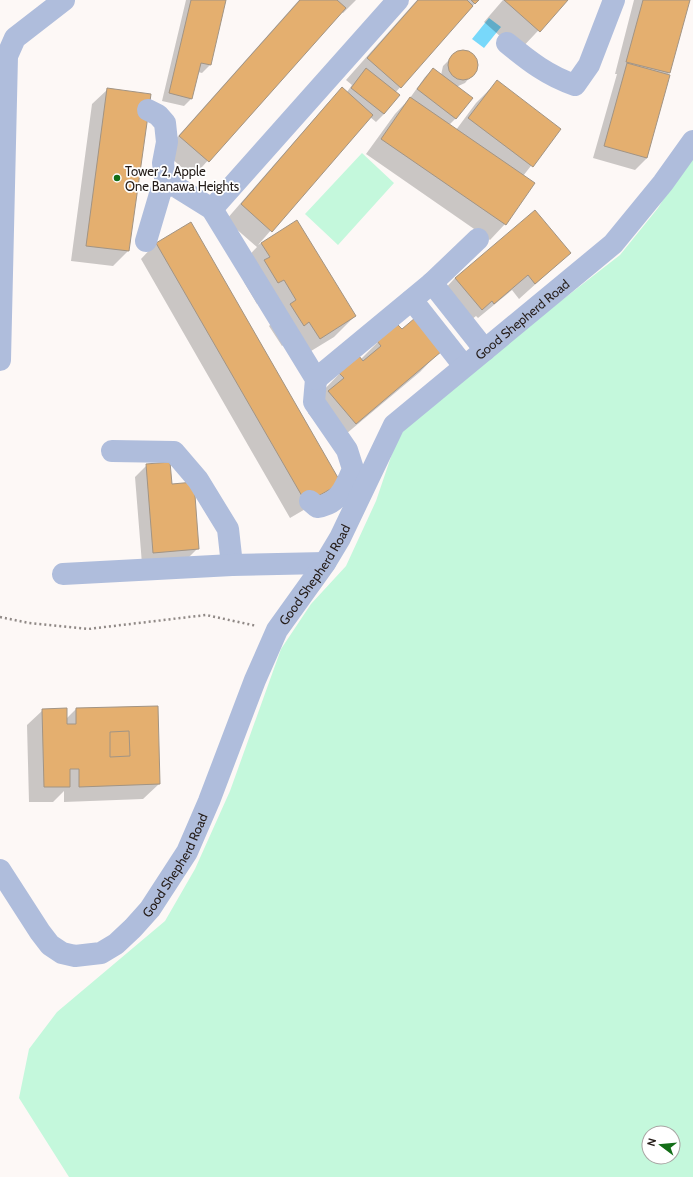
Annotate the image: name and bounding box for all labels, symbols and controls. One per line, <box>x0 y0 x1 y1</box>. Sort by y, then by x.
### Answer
place label: Tower 2, Apple One Banawa Heights <box>125 163 240 194</box>
marker: Tower 2, Apple One Banawa Heights <box>112 173 122 183</box>
street label: Good Shepherd Road <box>472 276 573 363</box>
street label: Good Shepherd Road <box>275 522 353 628</box>
street label: Good Shepherd Road <box>139 811 211 921</box>
north arrow <box>641 1125 681 1165</box>
text: N <box>644 1137 659 1148</box>

